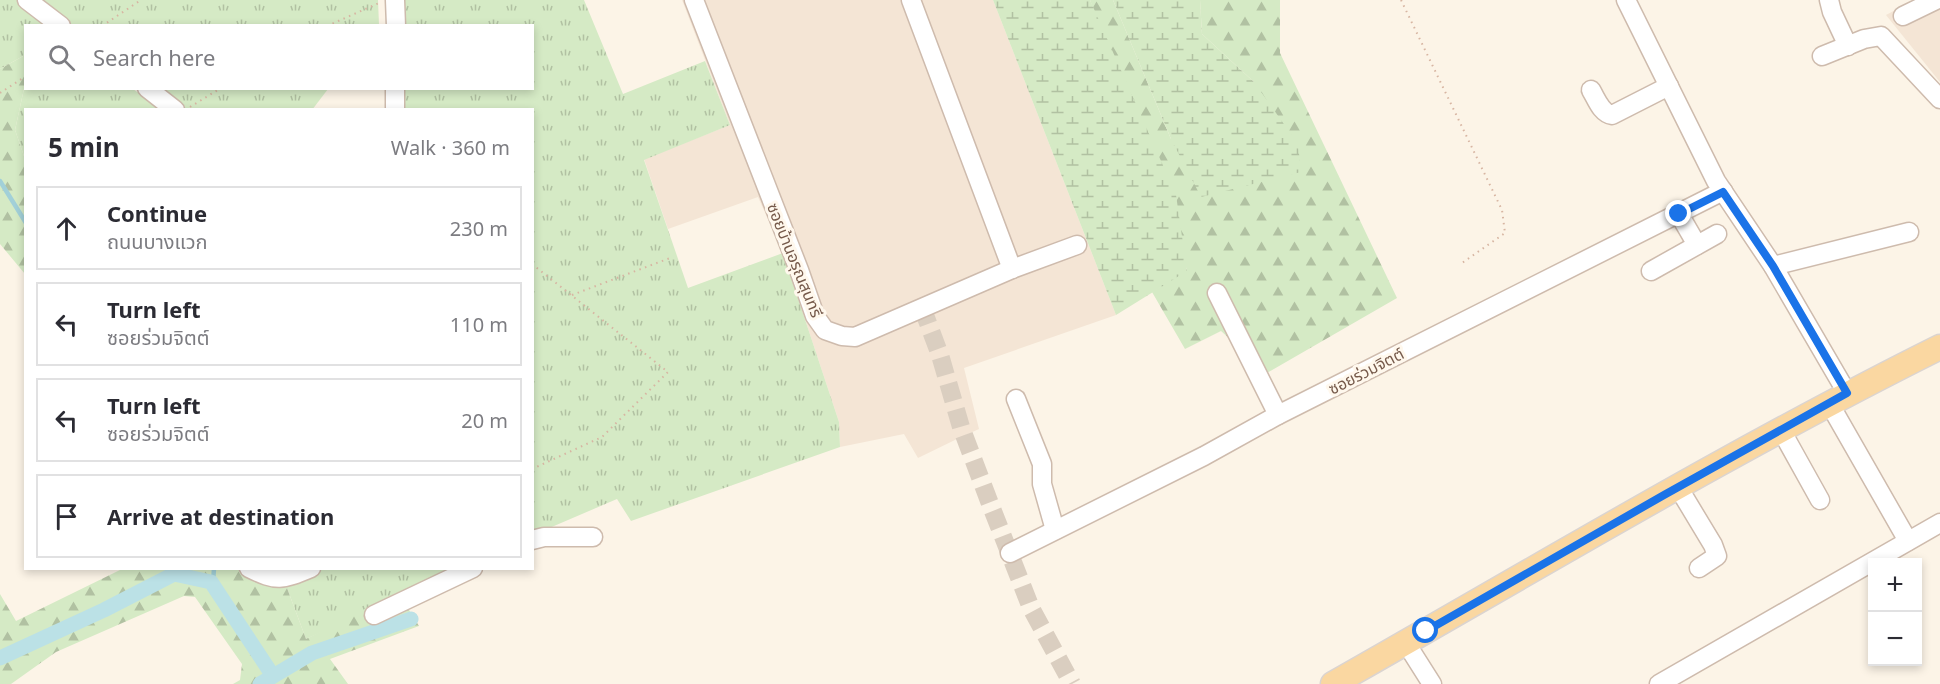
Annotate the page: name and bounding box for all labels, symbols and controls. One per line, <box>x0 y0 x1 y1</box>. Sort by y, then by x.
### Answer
search box <box>24 24 534 90</box>
icon: search <box>45 41 78 74</box>
text: Search here <box>93 42 215 72</box>
text: 5 min <box>48 129 120 165</box>
text: Walk · 360 m <box>391 134 510 161</box>
text: Continue <box>107 198 207 228</box>
street label: ซอยบ้านอรุณสุนทรี <box>762 200 828 321</box>
route end <box>1665 200 1691 226</box>
icon: ahead <box>50 212 83 245</box>
text: 230 m <box>450 215 508 242</box>
text: ถนนบางแวก <box>107 228 208 255</box>
text: Turn left <box>107 294 201 324</box>
icon: left <box>50 308 83 341</box>
text: 110 m <box>450 311 508 338</box>
text: ซอยร่วมจิตต์ <box>107 324 209 351</box>
street label: ซอยร่วมจิตต์ <box>1324 343 1408 399</box>
text: Turn left <box>107 390 201 420</box>
icon: left <box>50 404 83 437</box>
text: 20 m <box>461 407 508 434</box>
text: ซอยร่วมจิตต์ <box>107 420 209 447</box>
icon: arrive <box>50 500 83 533</box>
text: Arrive at destination <box>107 501 334 531</box>
map controls <box>1868 558 1922 666</box>
button: + <box>1868 558 1922 612</box>
button: − <box>1868 612 1922 666</box>
route start <box>1412 617 1438 643</box>

